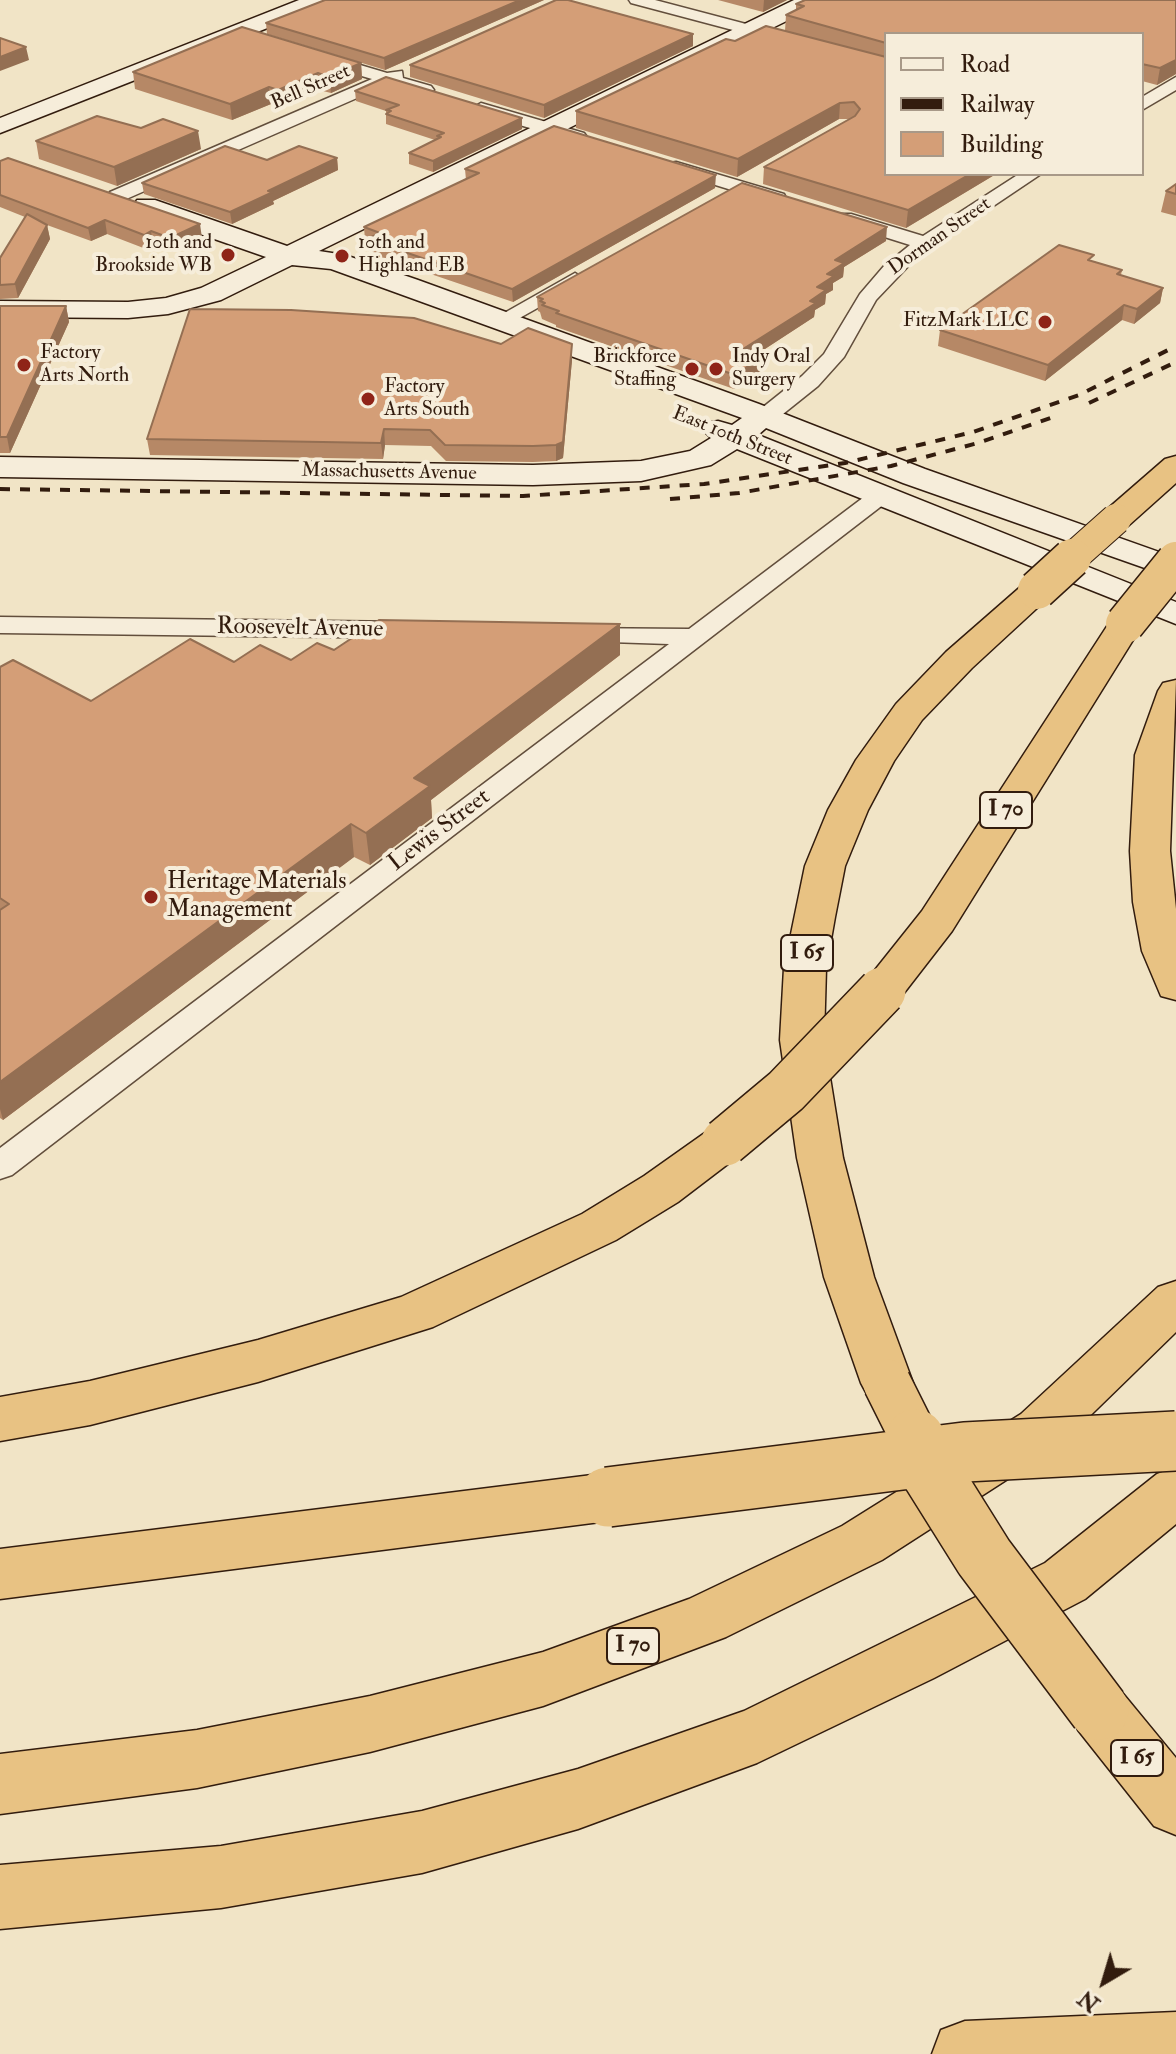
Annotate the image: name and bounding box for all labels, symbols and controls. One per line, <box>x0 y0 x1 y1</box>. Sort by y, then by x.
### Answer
legend <box>884 32 1144 176</box>
text: Road <box>960 49 1010 80</box>
street label: Bell Street <box>268 60 354 116</box>
text: Railway <box>960 89 1034 120</box>
text: Building <box>960 129 1043 160</box>
street label: Dorman Street <box>884 193 996 281</box>
place label: 10th and Brookside WB <box>95 232 212 279</box>
place label: 10th and Highland EB <box>358 232 465 279</box>
marker: 10th and Brookside WB <box>219 246 237 264</box>
marker: 10th and Highland EB <box>333 247 351 265</box>
place label: FitzMark LLC <box>903 310 1029 334</box>
marker: FitzMark LLC <box>1036 313 1054 331</box>
place label: Factory Arts North <box>40 342 129 389</box>
place label: Brickforce Staffing <box>593 346 676 393</box>
place label: Indy Oral Surgery <box>732 346 810 393</box>
marker: Factory Arts North <box>15 356 33 374</box>
marker: Brickforce Staffing <box>683 360 701 378</box>
marker: Indy Oral Surgery <box>707 360 725 378</box>
place label: Factory Arts South <box>384 376 470 423</box>
marker: Factory Arts South <box>359 390 377 408</box>
street label: East 10th Street <box>669 402 795 472</box>
street label: Massachusetts Avenue <box>301 459 477 487</box>
street label: Roosevelt Avenue <box>216 613 384 645</box>
street label: Lewis Street <box>384 783 496 879</box>
road number: I 70 <box>980 792 1032 828</box>
place label: Heritage Materials Management <box>167 869 346 925</box>
marker: Heritage Materials Management <box>142 888 160 906</box>
road number: I 65 <box>781 935 833 971</box>
road number: I 70 <box>607 1628 659 1664</box>
road number: I 65 <box>1111 1740 1163 1776</box>
north arrow <box>1064 1942 1144 2022</box>
text: N <box>1073 1984 1106 2018</box>

